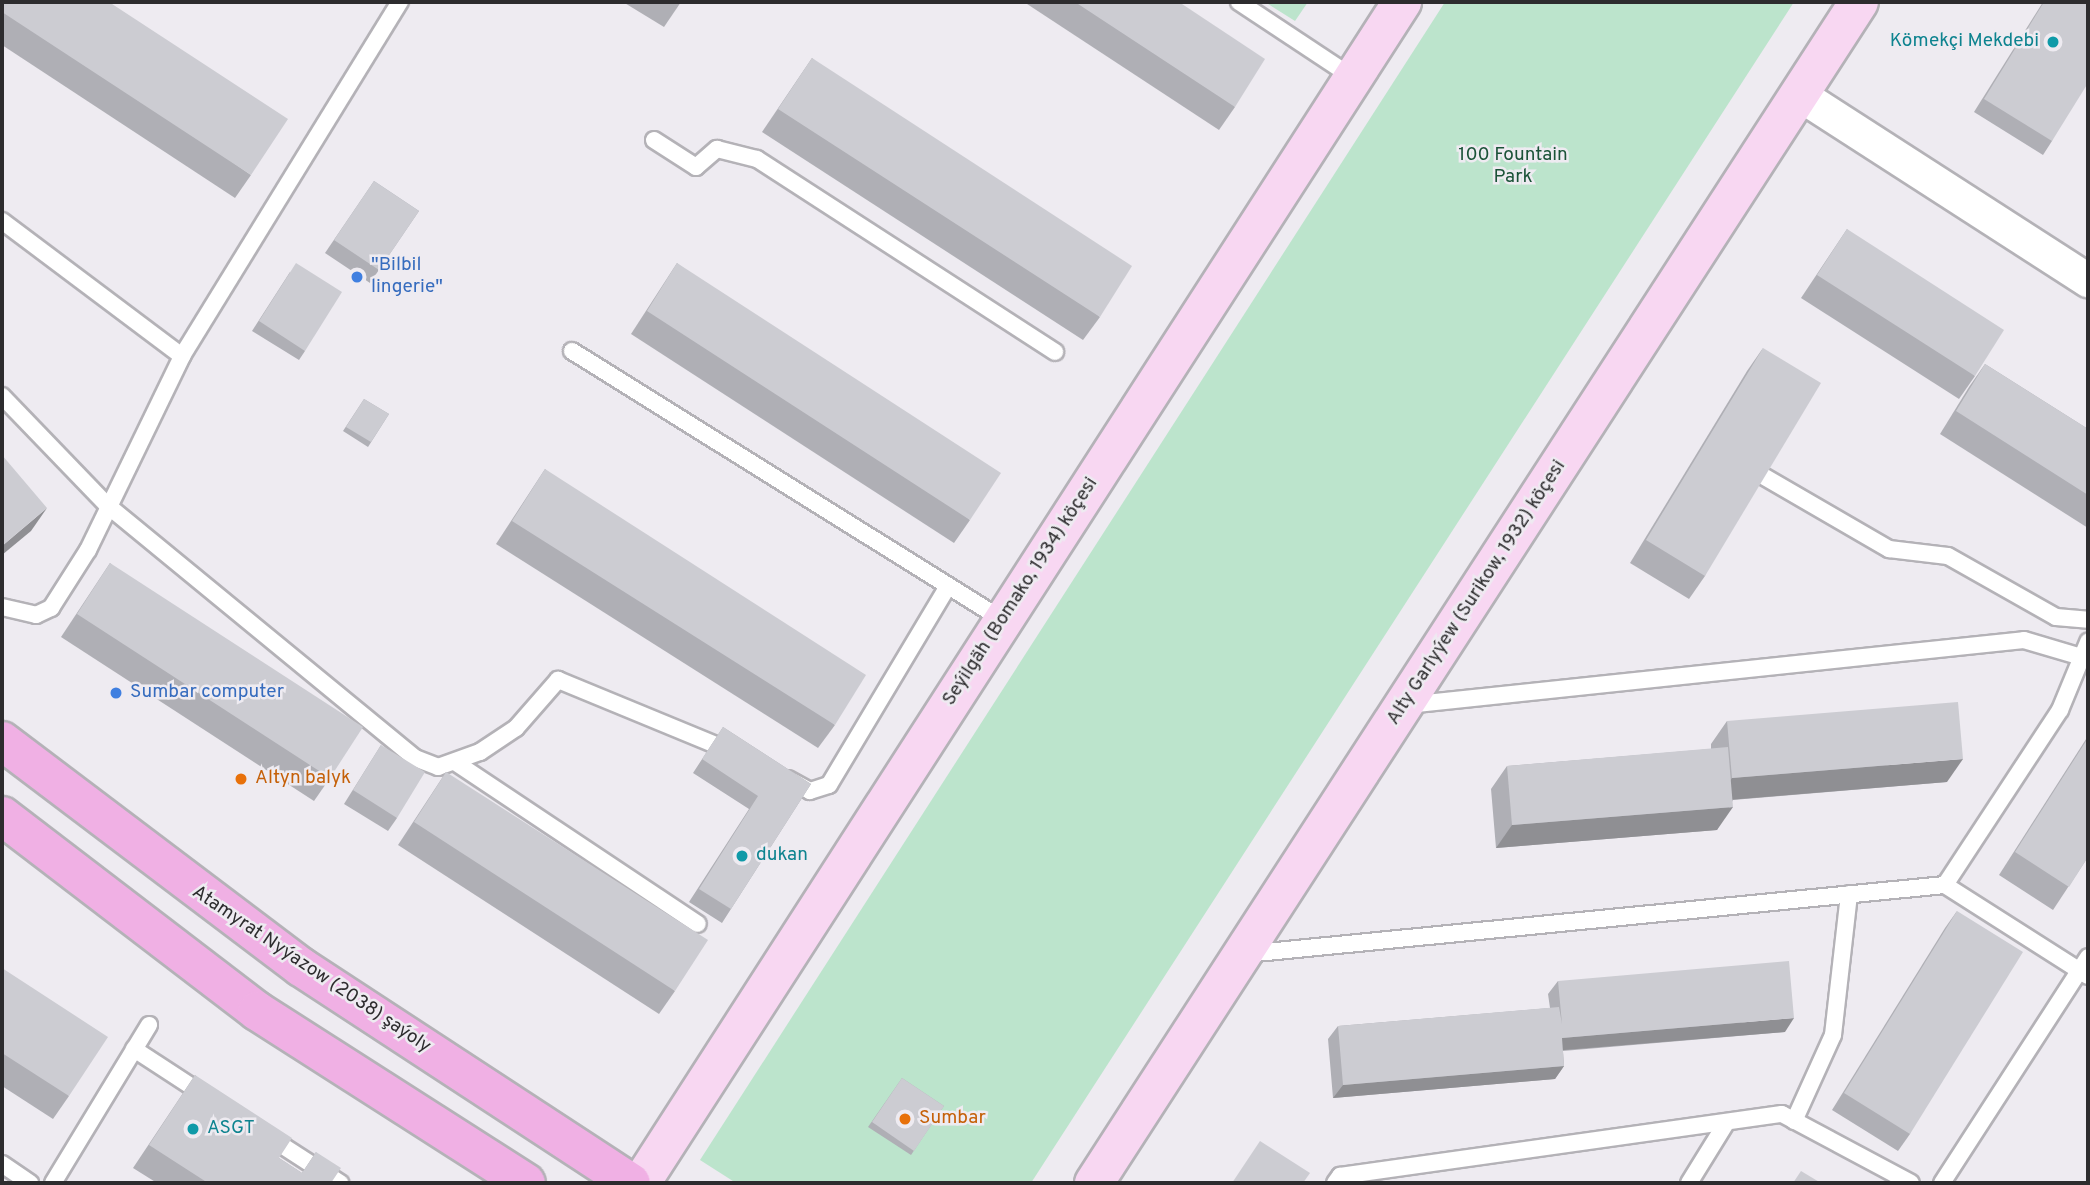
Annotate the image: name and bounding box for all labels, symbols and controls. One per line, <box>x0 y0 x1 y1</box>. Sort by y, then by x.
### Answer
place label: Kömekçi Mekdebi <box>1890 31 2039 53</box>
marker: Kömekçi Mekdebi <box>2045 34 2061 50</box>
park label: 100 Fountain Park <box>1458 145 1568 189</box>
place label: "Bilbil lingerie" <box>371 255 443 299</box>
marker: "Bilbil lingerie" <box>349 269 365 285</box>
street label: Alty Garlyýew (Surikow, 1932) köçesi <box>1383 456 1571 730</box>
street label: Seýilgäh (Bomako, 1934) köçesi <box>939 474 1103 710</box>
place label: Sumbar computer <box>130 682 284 704</box>
marker: Sumbar computer <box>108 685 124 701</box>
place label: Altyn balyk <box>255 768 351 790</box>
marker: Altyn balyk <box>233 771 249 787</box>
place label: dukan <box>756 845 808 867</box>
marker: dukan <box>734 848 750 864</box>
street label: Atamyrat Nyýazow (2038) şaýoly <box>187 881 435 1059</box>
place label: Sumbar <box>919 1108 986 1130</box>
marker: Sumbar <box>897 1111 913 1127</box>
place label: ASGT <box>207 1118 255 1140</box>
marker: ASGT <box>185 1121 201 1137</box>

